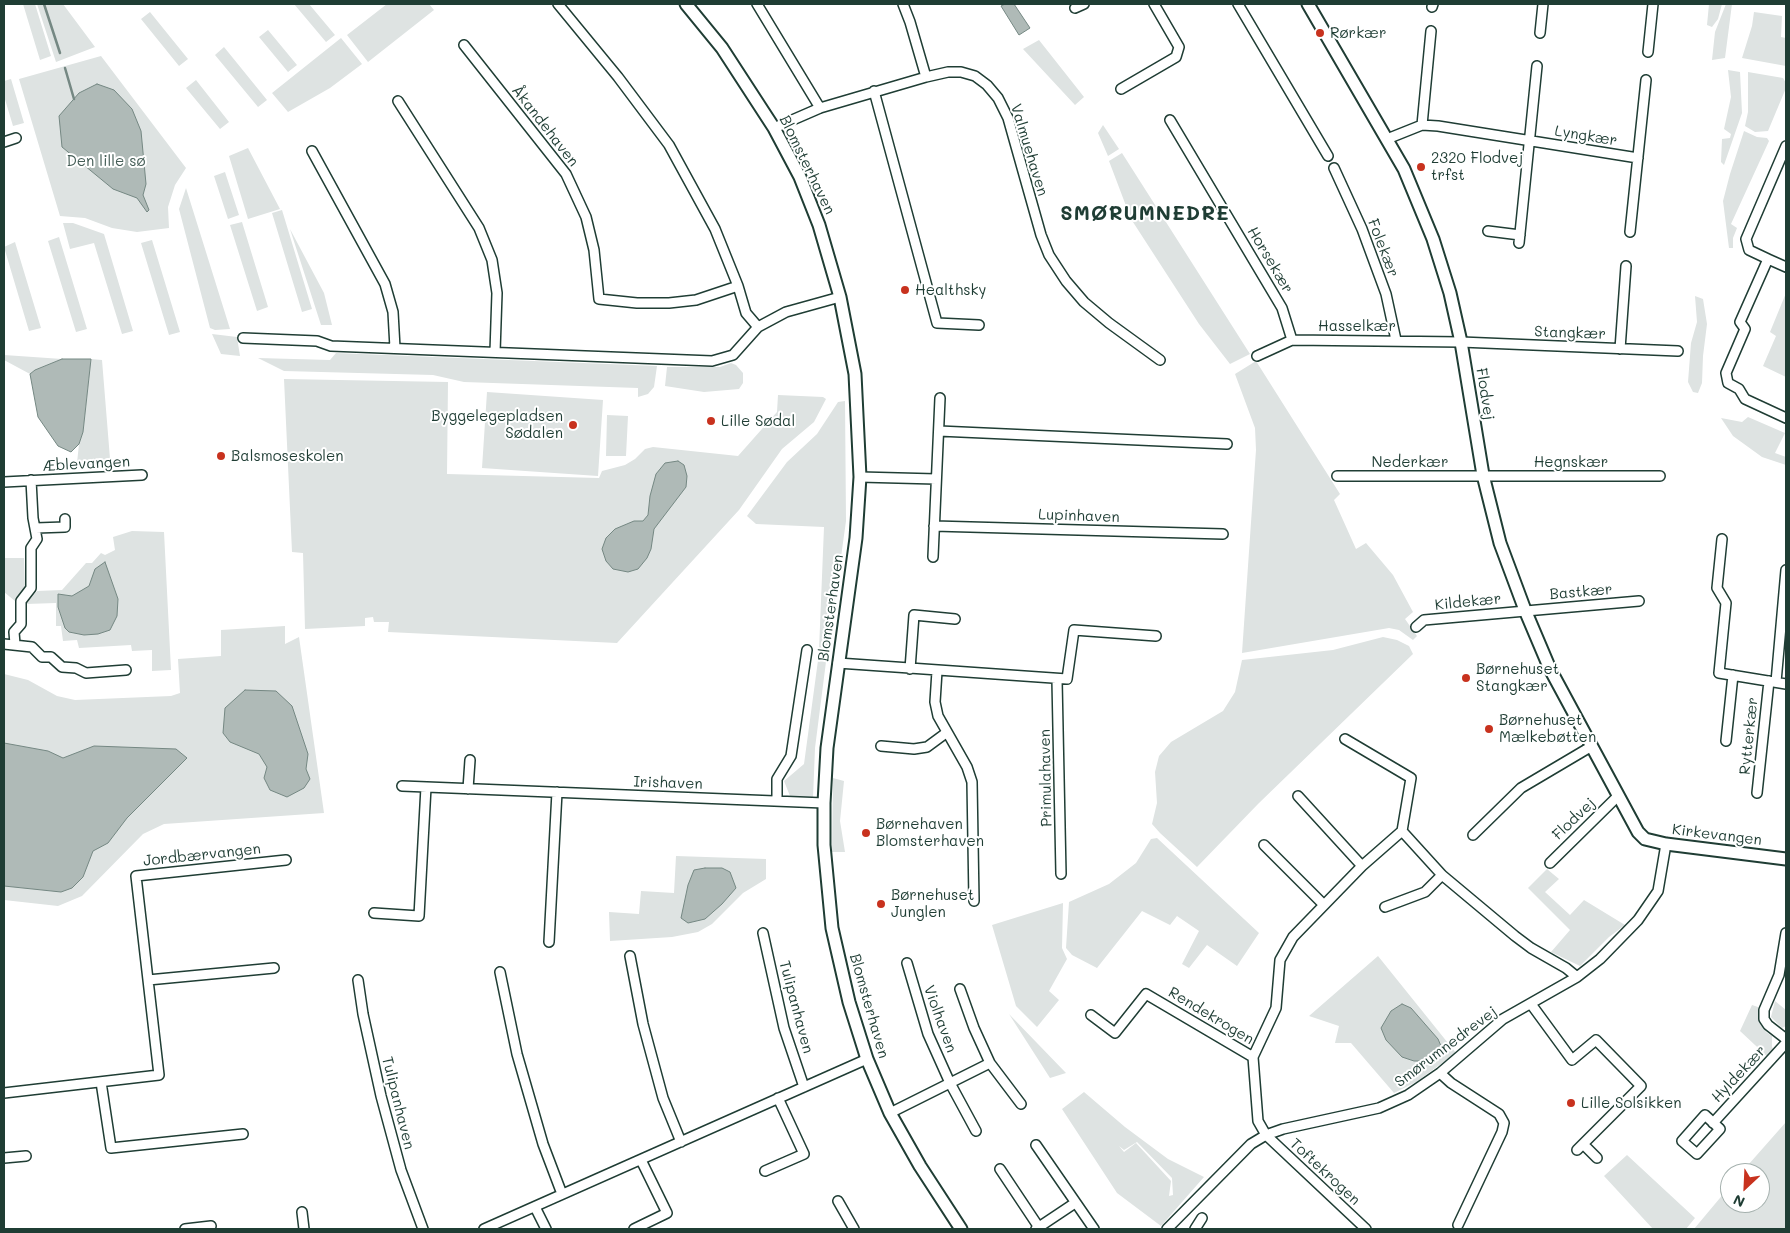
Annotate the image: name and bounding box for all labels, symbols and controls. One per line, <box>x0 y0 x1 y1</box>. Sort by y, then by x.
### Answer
place label: Rørkær <box>1330 24 1387 42</box>
marker: Rørkær <box>1314 27 1326 39</box>
street label: Åkandehaven <box>508 82 582 170</box>
street label: Valmuehaven <box>1006 102 1052 198</box>
street label: Blomsterhaven <box>775 113 839 217</box>
street label: Lyngkær <box>1553 122 1619 150</box>
place label: 2320 Flodvej trfst <box>1431 149 1523 184</box>
park label: Den lille sø <box>67 152 145 170</box>
marker: 2320 Flodvej trfst <box>1415 161 1427 173</box>
district label: SMØRUMNEDRE <box>1059 202 1231 226</box>
street label: Folekær <box>1364 216 1402 280</box>
street label: Horsekær <box>1243 224 1297 296</box>
place label: Healthsky <box>915 281 986 299</box>
marker: Healthsky <box>899 284 911 296</box>
street label: Hasselkær <box>1318 317 1396 335</box>
street label: Stangkær <box>1534 323 1606 343</box>
street label: Flodvej <box>1472 367 1498 421</box>
place label: Byggelegepladsen Sødalen <box>431 407 563 442</box>
place label: Lille Sødal <box>721 412 795 430</box>
marker: Lille Sødal <box>705 415 717 427</box>
marker: Byggelegepladsen Sødalen <box>567 419 579 431</box>
place label: Balsmoseskolen <box>231 447 344 465</box>
marker: Balsmoseskolen <box>215 450 227 462</box>
street label: Æblevangen <box>41 453 131 475</box>
street label: Nederkær <box>1371 453 1449 471</box>
street label: Hegnskær <box>1534 453 1608 471</box>
street label: Lupinhaven <box>1038 506 1120 526</box>
street label: Blomsterhaven <box>815 553 847 663</box>
street label: Bastkær <box>1549 580 1613 604</box>
street label: Kildekær <box>1434 590 1502 614</box>
place label: Børnehuset Stangkær <box>1476 660 1559 695</box>
marker: Børnehuset Stangkær <box>1460 672 1472 684</box>
street label: Rytterkær <box>1736 696 1762 776</box>
place label: Børnehuset Mælkebøtten <box>1499 711 1596 746</box>
marker: Børnehuset Mælkebøtten <box>1483 723 1495 735</box>
street label: Primulahaven <box>1036 729 1056 827</box>
street label: Irishaven <box>633 773 703 793</box>
street label: Flodvej <box>1549 794 1599 844</box>
place label: Børnehaven Blomsterhaven <box>876 815 984 850</box>
street label: Kirkevangen <box>1671 821 1763 849</box>
marker: Børnehaven Blomsterhaven <box>860 827 872 839</box>
street label: Jordbærvangen <box>142 840 262 870</box>
place label: Børnehuset Junglen <box>891 886 974 921</box>
marker: Børnehuset Junglen <box>875 898 887 910</box>
street label: Blomsterhaven <box>845 952 893 1060</box>
street label: Tulipanhaven <box>775 959 817 1055</box>
street label: Violhaven <box>920 983 960 1055</box>
street label: Rendekrogen <box>1165 983 1257 1049</box>
street label: Smørumnedrevej <box>1391 1003 1501 1091</box>
street label: Hyldekær <box>1708 1042 1770 1106</box>
street label: Tulipanhaven <box>378 1055 418 1151</box>
place label: Lille Solsikken <box>1581 1094 1682 1112</box>
marker: Lille Solsikken <box>1565 1097 1577 1109</box>
street label: Toftekrogen <box>1286 1135 1364 1209</box>
north arrow <box>1720 1163 1770 1213</box>
text: N <box>1730 1190 1748 1212</box>

